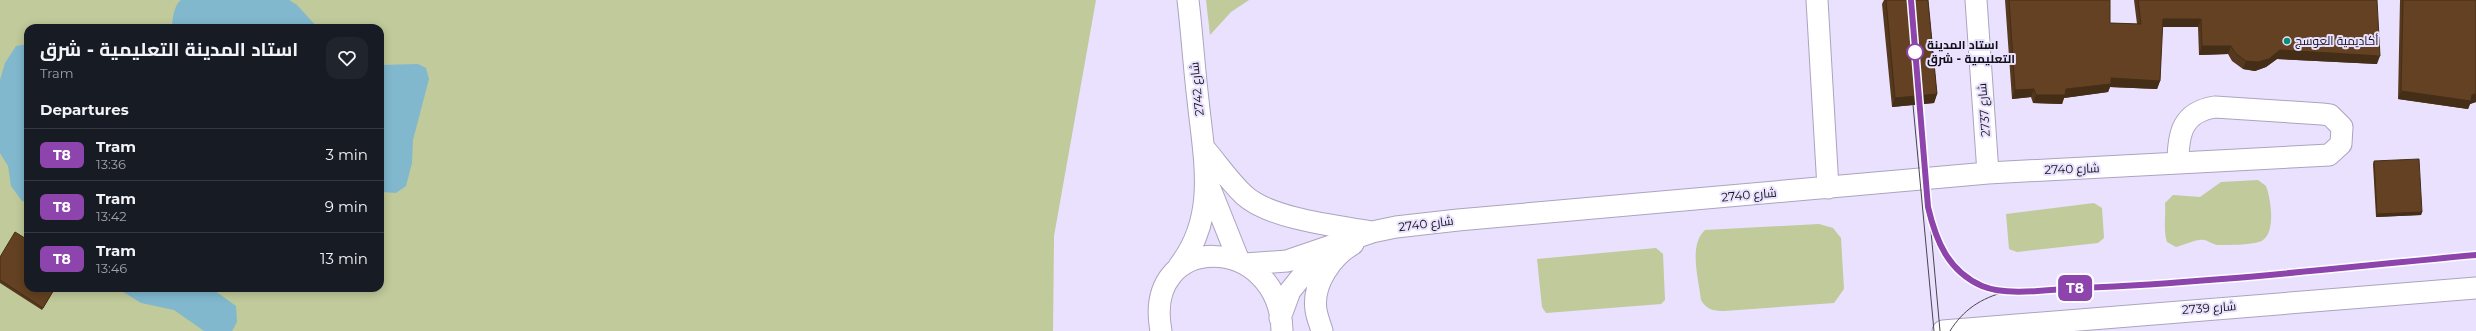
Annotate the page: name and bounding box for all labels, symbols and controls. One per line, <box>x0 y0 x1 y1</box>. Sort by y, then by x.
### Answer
place label: أكاديمية العوسج <box>2295 33 2379 49</box>
marker: أكاديمية العوسج <box>2282 36 2292 46</box>
button: heart <box>326 37 368 79</box>
place label: استاد المدينة التعليمية - شرق <box>1927 37 2015 67</box>
text: استاد المدينة التعليمية - شرق <box>40 38 298 61</box>
marker: استاد المدينة التعليمية - شرق <box>1906 43 1924 61</box>
street label: شارع 2742 <box>1186 61 1208 117</box>
text: Tram <box>40 65 73 81</box>
street label: شارع 2737 <box>1974 83 1994 137</box>
text: Departures <box>40 100 129 119</box>
text: Tram <box>96 137 136 156</box>
text: 3 min <box>326 145 368 164</box>
text: T8 <box>53 146 71 164</box>
text: 13:36 <box>96 156 126 172</box>
street label: شارع 2740 <box>2044 160 2100 178</box>
street label: شارع 2740 <box>1721 185 1777 205</box>
text: Tram <box>96 189 136 208</box>
text: 9 min <box>325 197 368 216</box>
text: T8 <box>53 198 71 216</box>
text: 13:42 <box>96 208 127 224</box>
street label: شارع 2740 <box>1398 213 1455 235</box>
text: Tram <box>96 241 136 260</box>
text: 13 min <box>320 249 368 268</box>
text: T8 <box>53 250 71 268</box>
text: 13:46 <box>96 260 127 276</box>
line badge: T8 <box>2057 275 2093 301</box>
text: T8 <box>2066 279 2084 297</box>
street label: شارع 2739 <box>2181 298 2237 318</box>

